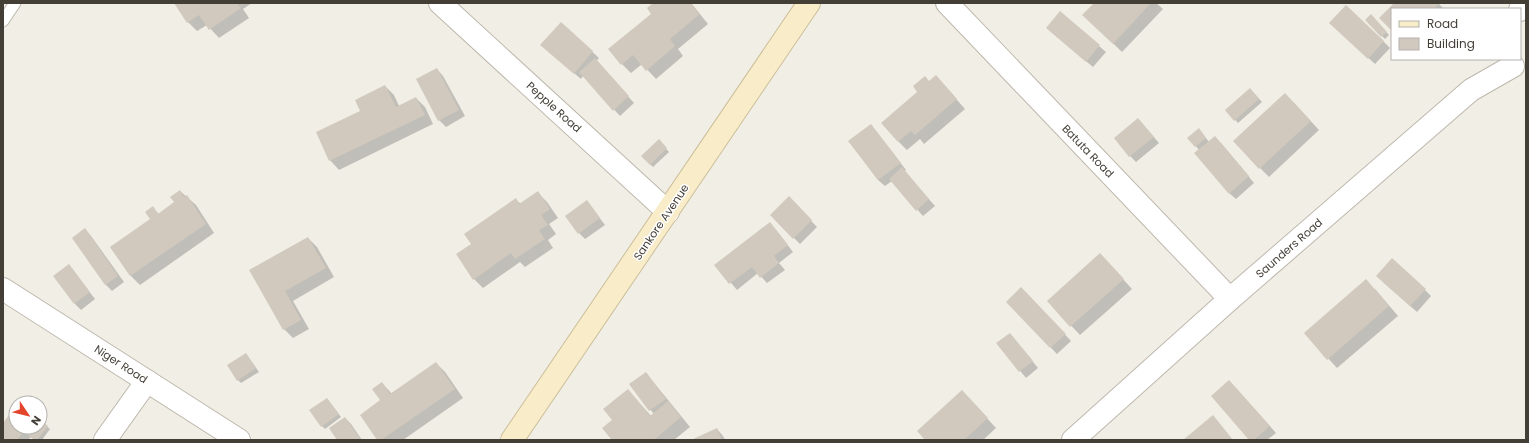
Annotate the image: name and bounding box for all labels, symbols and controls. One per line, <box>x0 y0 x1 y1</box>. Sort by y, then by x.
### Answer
legend <box>1391 8 1521 60</box>
text: Road <box>1427 15 1458 32</box>
text: Building <box>1427 35 1475 52</box>
street label: Pepple Road <box>523 78 585 136</box>
street label: Batuta Road <box>1059 121 1117 181</box>
street label: Sankore Avenue <box>630 181 693 263</box>
street label: Saunders Road <box>1252 215 1326 281</box>
street label: Niger Road <box>91 341 151 387</box>
north arrow <box>8 395 48 435</box>
text: N <box>27 413 45 429</box>

